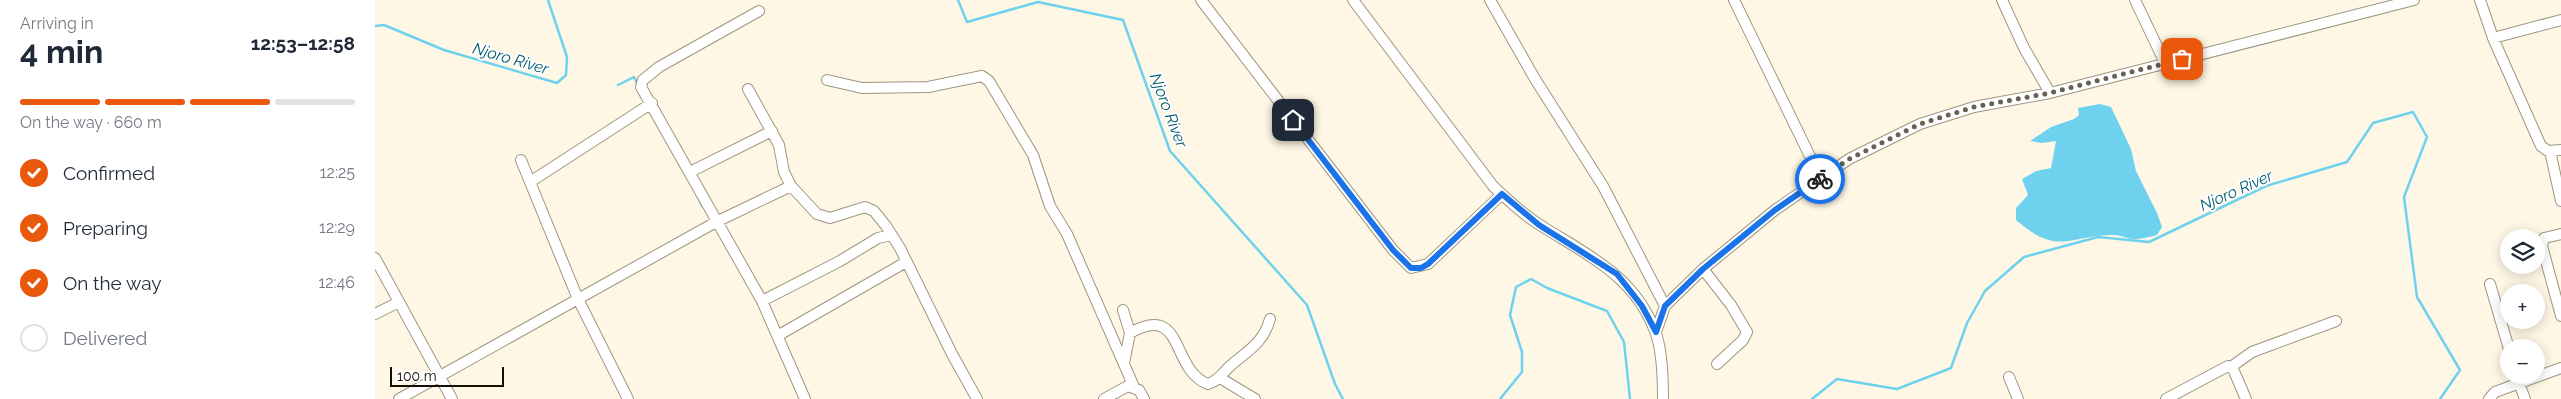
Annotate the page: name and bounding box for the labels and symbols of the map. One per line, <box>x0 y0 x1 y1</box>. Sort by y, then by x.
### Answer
pin <box>2161 38 2203 80</box>
water label: Njoro River <box>471 39 551 79</box>
water label: Njoro River <box>1146 70 1192 150</box>
pin <box>1272 99 1314 141</box>
courier <box>1795 154 1845 204</box>
water label: Njoro River <box>2197 166 2276 215</box>
scale bar <box>390 364 504 387</box>

